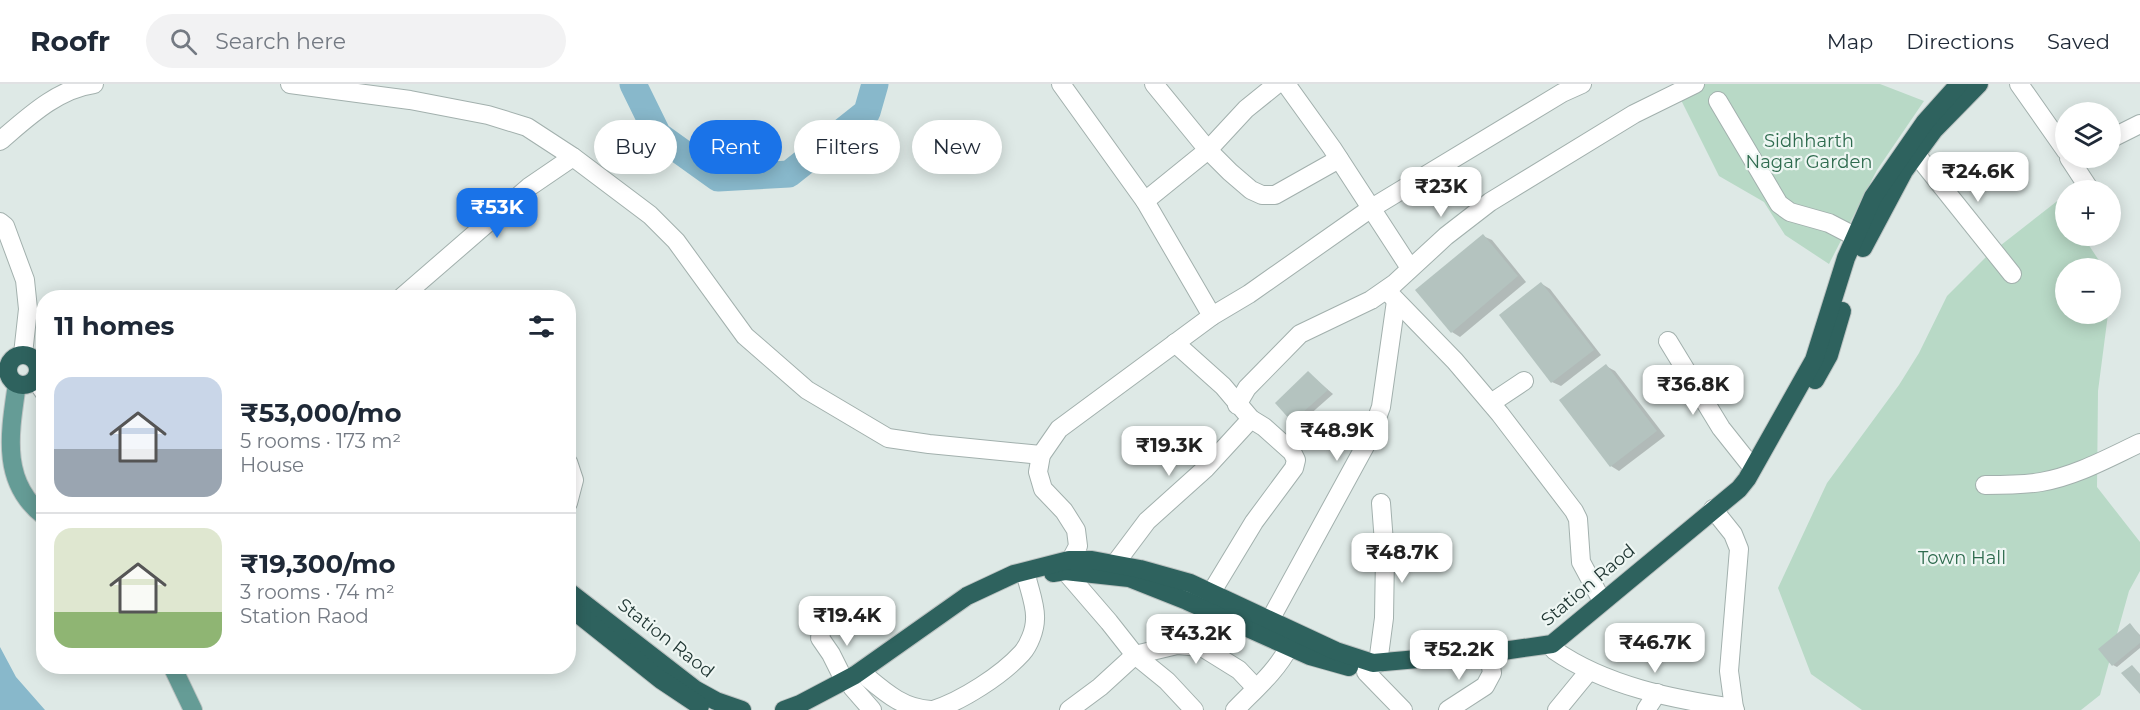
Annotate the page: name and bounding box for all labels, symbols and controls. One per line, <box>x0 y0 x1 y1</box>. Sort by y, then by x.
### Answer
search box <box>146 14 566 68</box>
text: Roofr <box>30 24 110 58</box>
icon: search <box>167 25 200 58</box>
text: Search here <box>215 28 346 55</box>
text: Map <box>1827 29 1873 54</box>
text: Directions <box>1906 29 2014 54</box>
text: Saved <box>2047 29 2110 54</box>
map controls <box>2055 102 2121 324</box>
button: layers <box>2055 102 2121 168</box>
chip: Buy <box>594 120 677 174</box>
chip: Rent <box>689 120 782 174</box>
chip: Filters <box>794 120 900 174</box>
chip: New <box>912 120 1002 174</box>
park label: Sidhharth Nagar Garden <box>1746 130 1872 173</box>
pin: ₹24.6K <box>1929 152 2027 203</box>
text: ₹24.6K <box>1942 159 2014 183</box>
pin: ₹23K <box>1405 167 1477 218</box>
text: ₹23K <box>1415 174 1467 198</box>
button: + <box>2055 180 2121 246</box>
pin: ₹53K <box>461 188 533 239</box>
text: ₹53K <box>471 195 523 219</box>
button: − <box>2055 258 2121 324</box>
text: 11 homes <box>54 310 174 342</box>
icon: filters <box>525 310 558 343</box>
pin: ₹36.8K <box>1644 365 1742 416</box>
text: ₹36.8K <box>1657 372 1729 396</box>
text: ₹53,000/mo <box>240 397 401 429</box>
icon: home <box>102 401 174 473</box>
pin: ₹48.9K <box>1288 411 1386 462</box>
text: ₹48.9K <box>1300 418 1374 442</box>
pin: ₹19.3K <box>1120 426 1218 477</box>
text: 5 rooms · 173 m² <box>240 429 401 453</box>
text: ₹19.3K <box>1135 433 1203 457</box>
text: House <box>240 453 304 477</box>
pin: ₹48.7K <box>1353 533 1451 584</box>
street label: Station Raod <box>1536 539 1640 631</box>
text: ₹48.7K <box>1365 540 1439 564</box>
park label: Town Hall <box>1918 547 2006 569</box>
text: ₹19,300/mo <box>240 548 396 580</box>
icon: home <box>102 552 174 624</box>
text: 3 rooms · 74 m² <box>240 580 395 604</box>
street label: Station Raod <box>614 594 718 682</box>
pin: ₹19.4K <box>798 596 896 647</box>
text: ₹19.4K <box>813 603 881 627</box>
text: Station Raod <box>240 604 369 628</box>
pin: ₹43.2K <box>1147 614 1245 665</box>
text: ₹43.2K <box>1160 621 1232 645</box>
pin: ₹46.7K <box>1606 623 1704 674</box>
pin: ₹52.2K <box>1410 630 1508 681</box>
text: ₹46.7K <box>1619 630 1691 654</box>
text: ₹52.2K <box>1424 637 1494 661</box>

